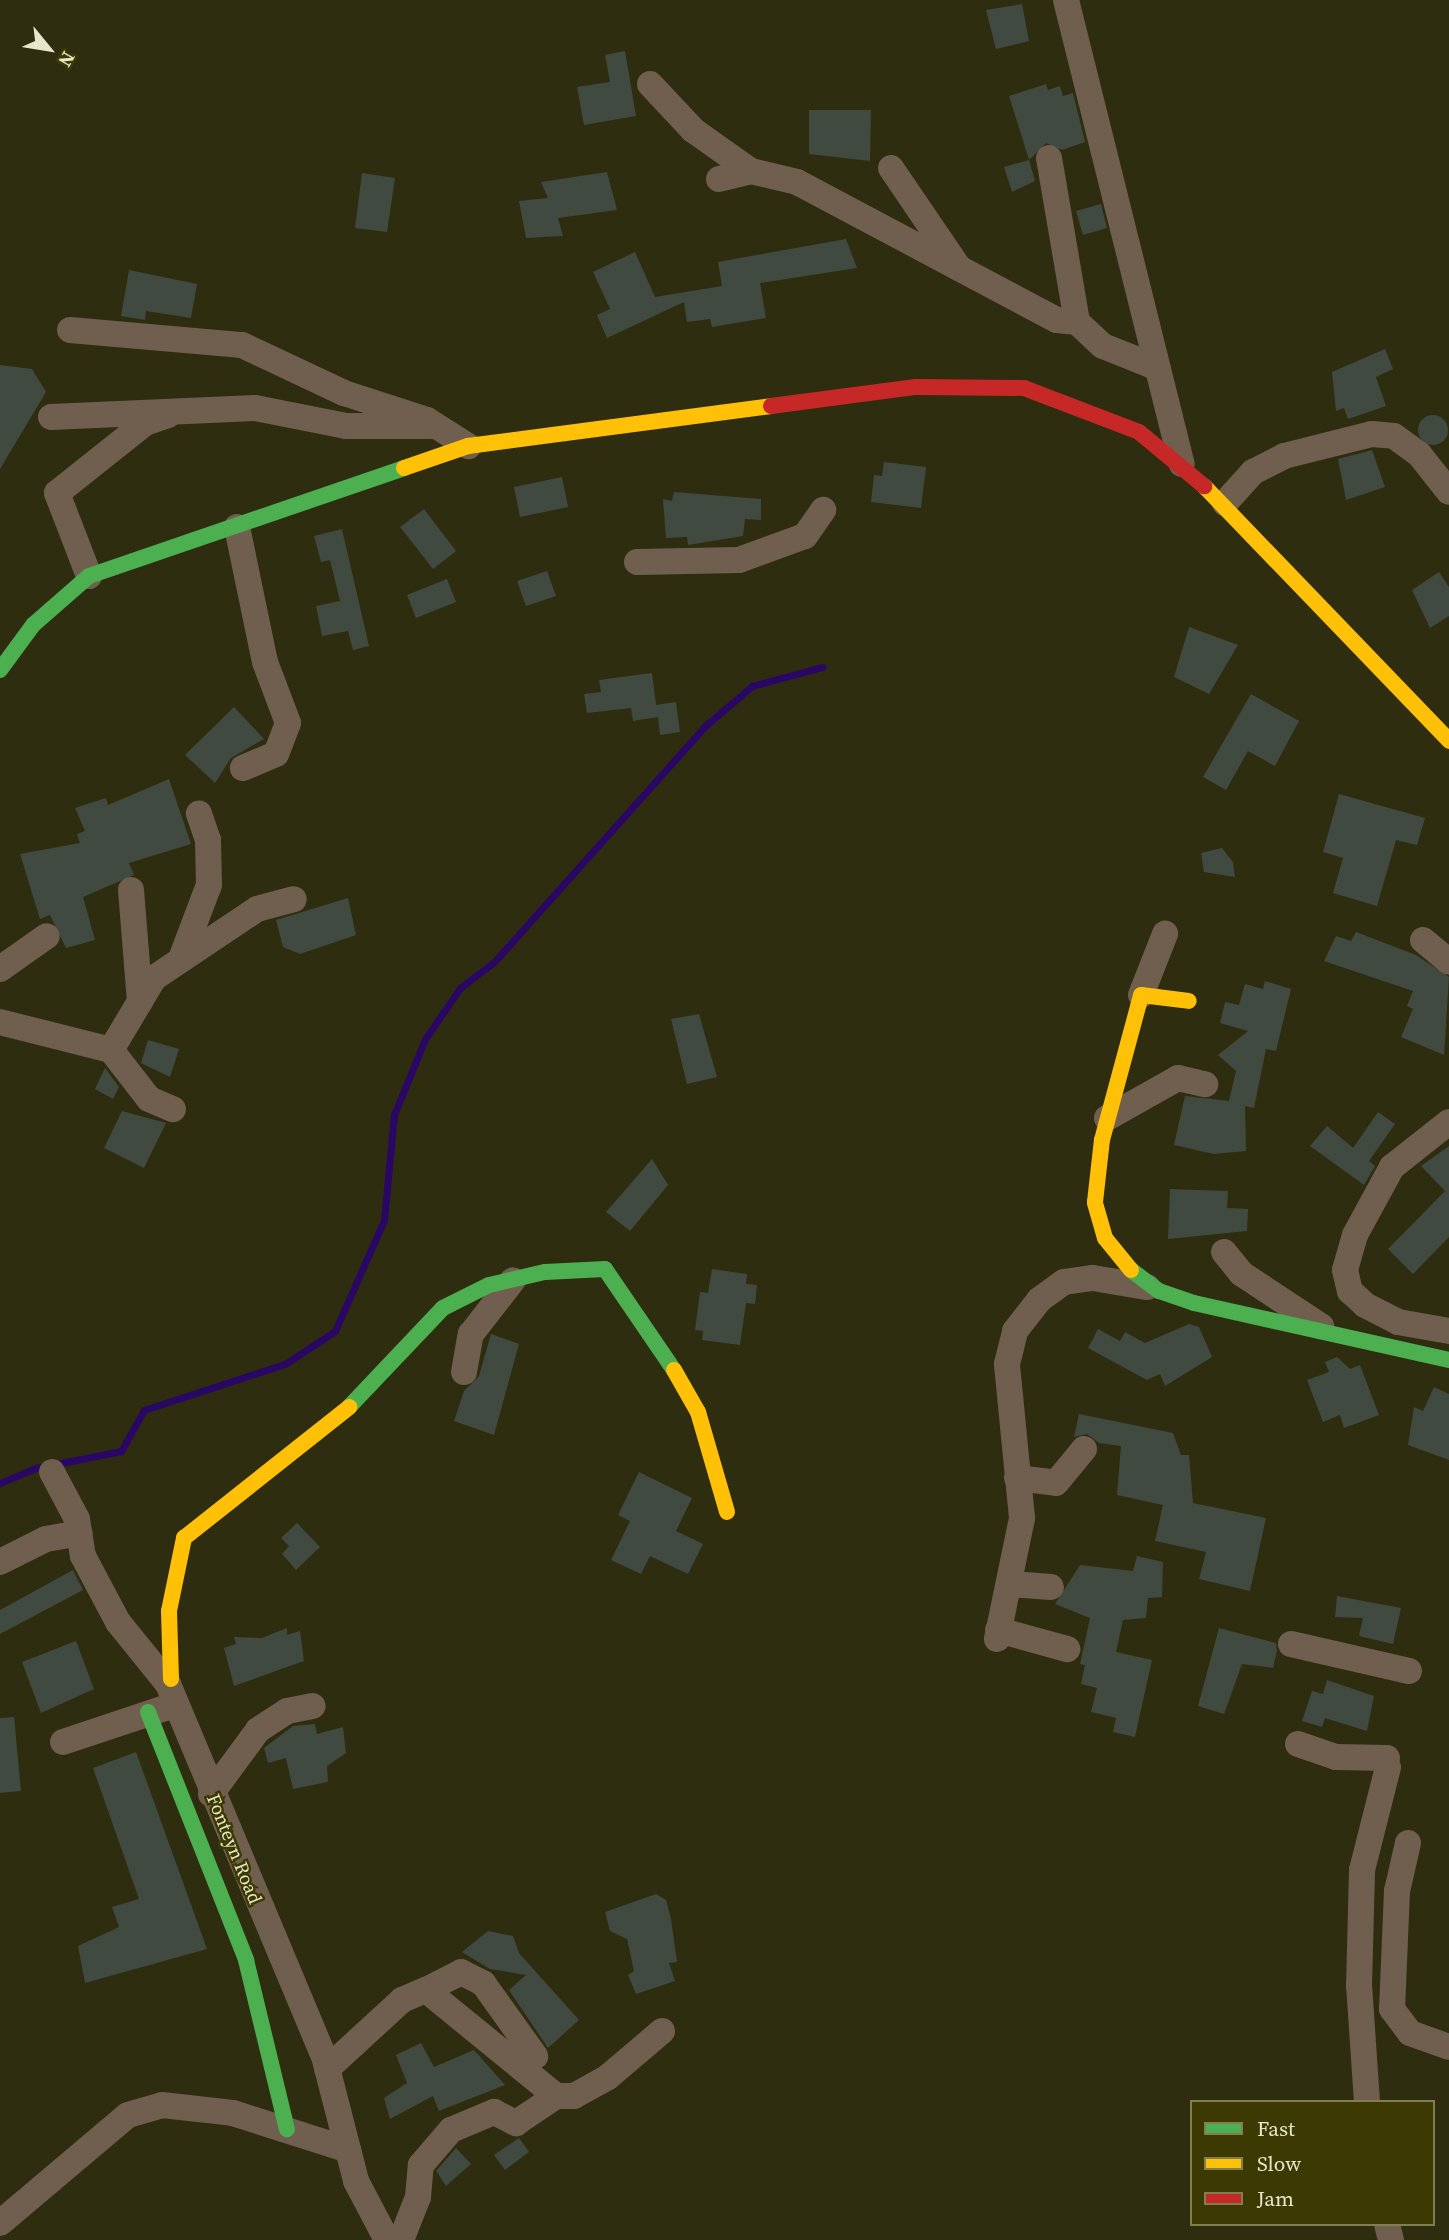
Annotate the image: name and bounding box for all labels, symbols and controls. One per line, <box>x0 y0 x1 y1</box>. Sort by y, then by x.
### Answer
north arrow <box>14 14 84 84</box>
text: N <box>52 47 82 72</box>
street label: Fonteyn Road <box>202 1791 266 1907</box>
legend <box>1190 2100 1435 2226</box>
text: Fast <box>1257 2114 1295 2143</box>
text: Slow <box>1257 2149 1301 2178</box>
text: Jam <box>1257 2184 1294 2213</box>

